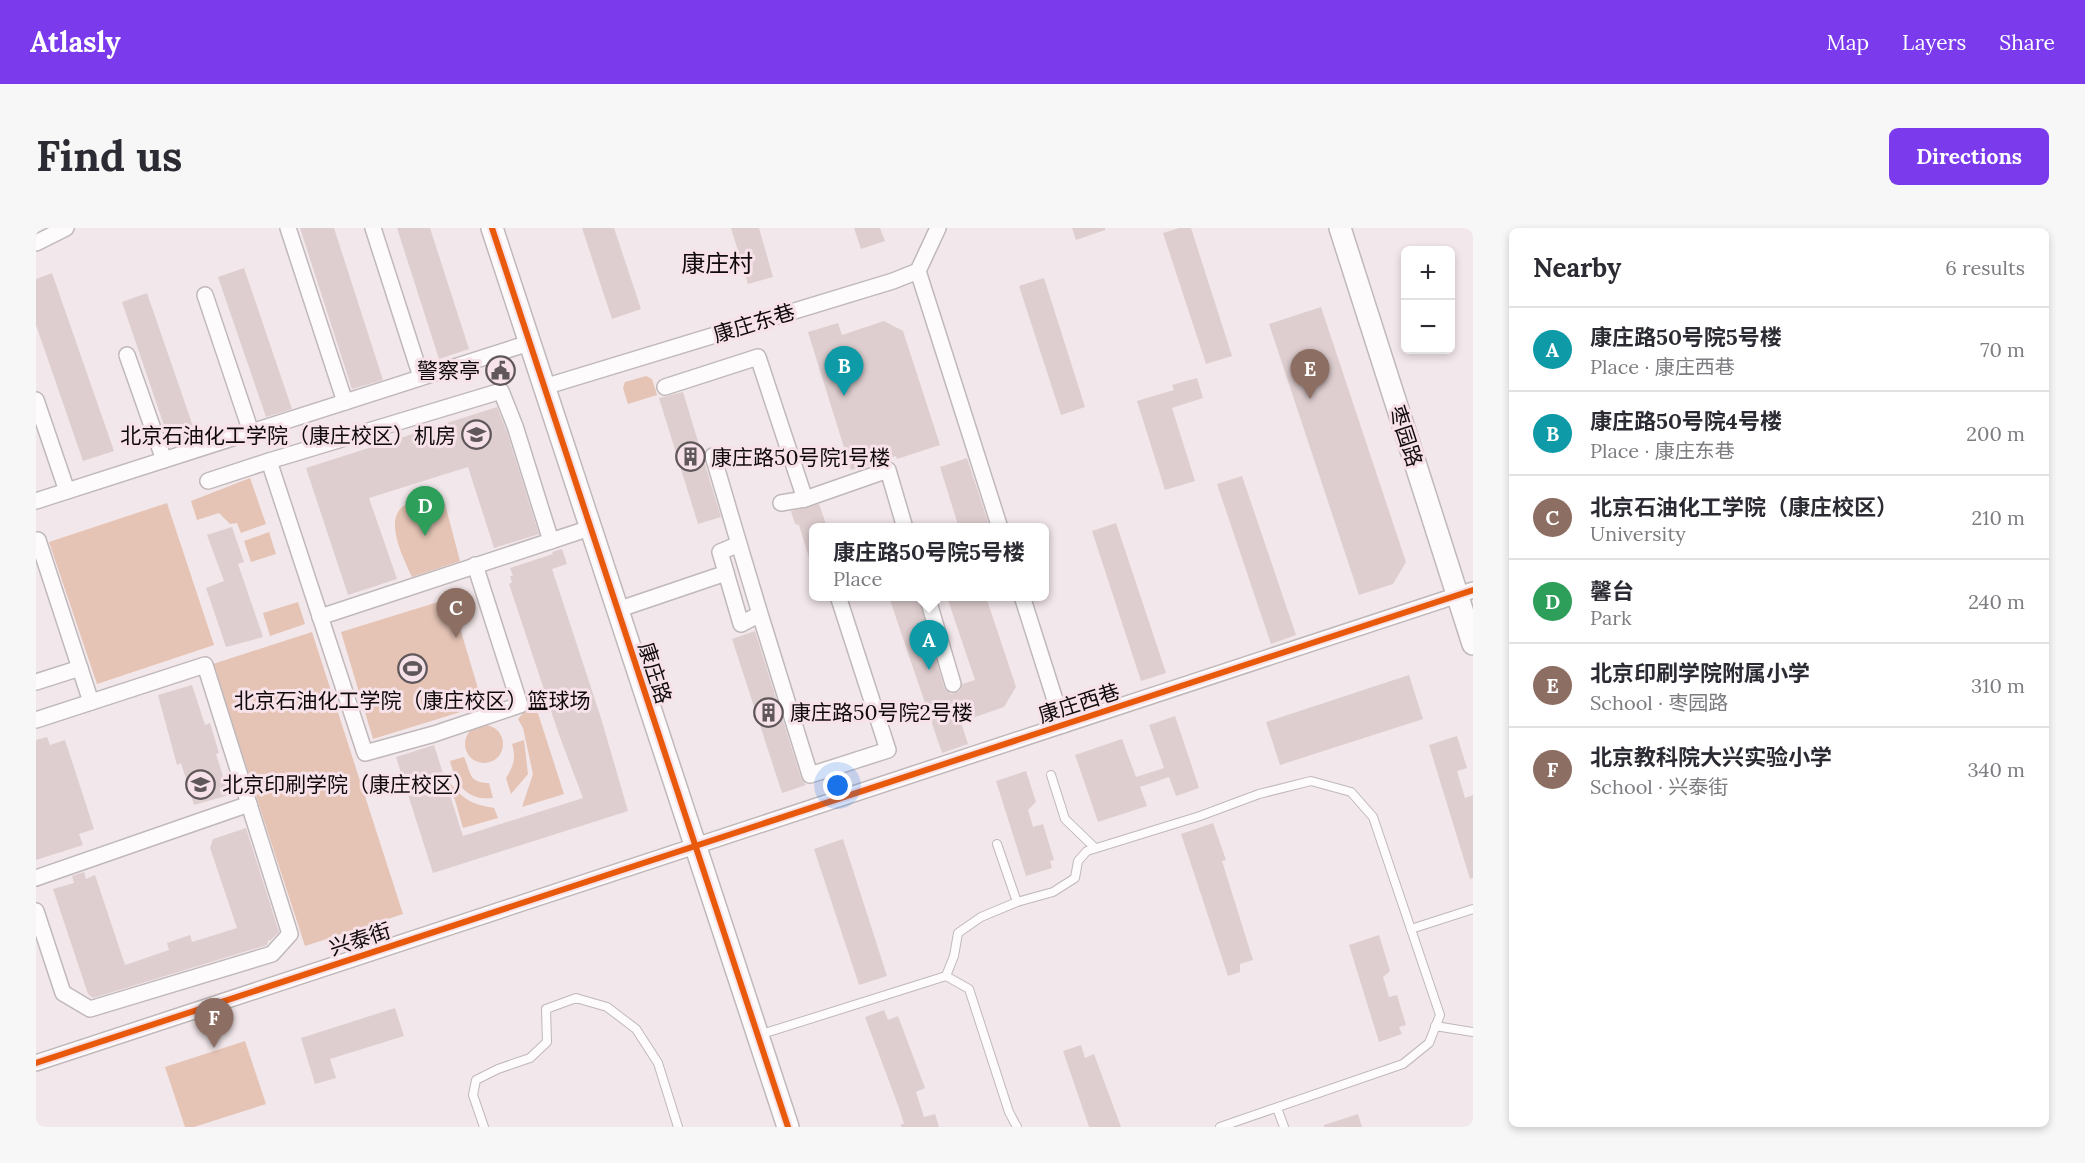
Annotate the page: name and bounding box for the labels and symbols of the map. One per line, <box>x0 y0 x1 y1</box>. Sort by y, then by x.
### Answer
district label: 康庄村 <box>681 248 753 279</box>
street label: 康庄东巷 <box>710 298 798 348</box>
pin: B <box>824 346 864 396</box>
pin: E <box>1290 350 1330 399</box>
public building icon: 警察亭 <box>485 354 517 386</box>
place label: 警察亭 <box>417 357 480 384</box>
street label: 枣园路 <box>1383 402 1429 470</box>
school or university icon: 北京石油化工学院（康庄校区）机房 <box>461 419 493 451</box>
place label: 北京石油化工学院（康庄校区）机房 <box>120 422 456 449</box>
building icon: 康庄路50号院1号楼 <box>674 441 706 473</box>
place label: 康庄路50号院1号楼 <box>711 444 890 471</box>
pin: D <box>406 486 444 536</box>
pin: C <box>436 588 476 638</box>
pin: A <box>910 620 948 670</box>
street label: 康庄路 <box>632 639 678 707</box>
sports icon: 北京石油化工学院（康庄校区）篮球场 <box>396 653 428 685</box>
street label: 康庄西巷 <box>1035 677 1123 729</box>
place label: 北京石油化工学院（康庄校区）篮球场 <box>234 687 591 714</box>
building icon: 康庄路50号院2号楼 <box>753 696 785 728</box>
place label: 康庄路50号院2号楼 <box>790 699 973 726</box>
school or university icon: 北京印刷学院（康庄校区） <box>185 768 217 800</box>
place label: 北京印刷学院（康庄校区） <box>222 771 474 798</box>
your location <box>823 771 852 800</box>
street label: 兴泰街 <box>326 916 394 962</box>
pin: F <box>194 998 234 1048</box>

